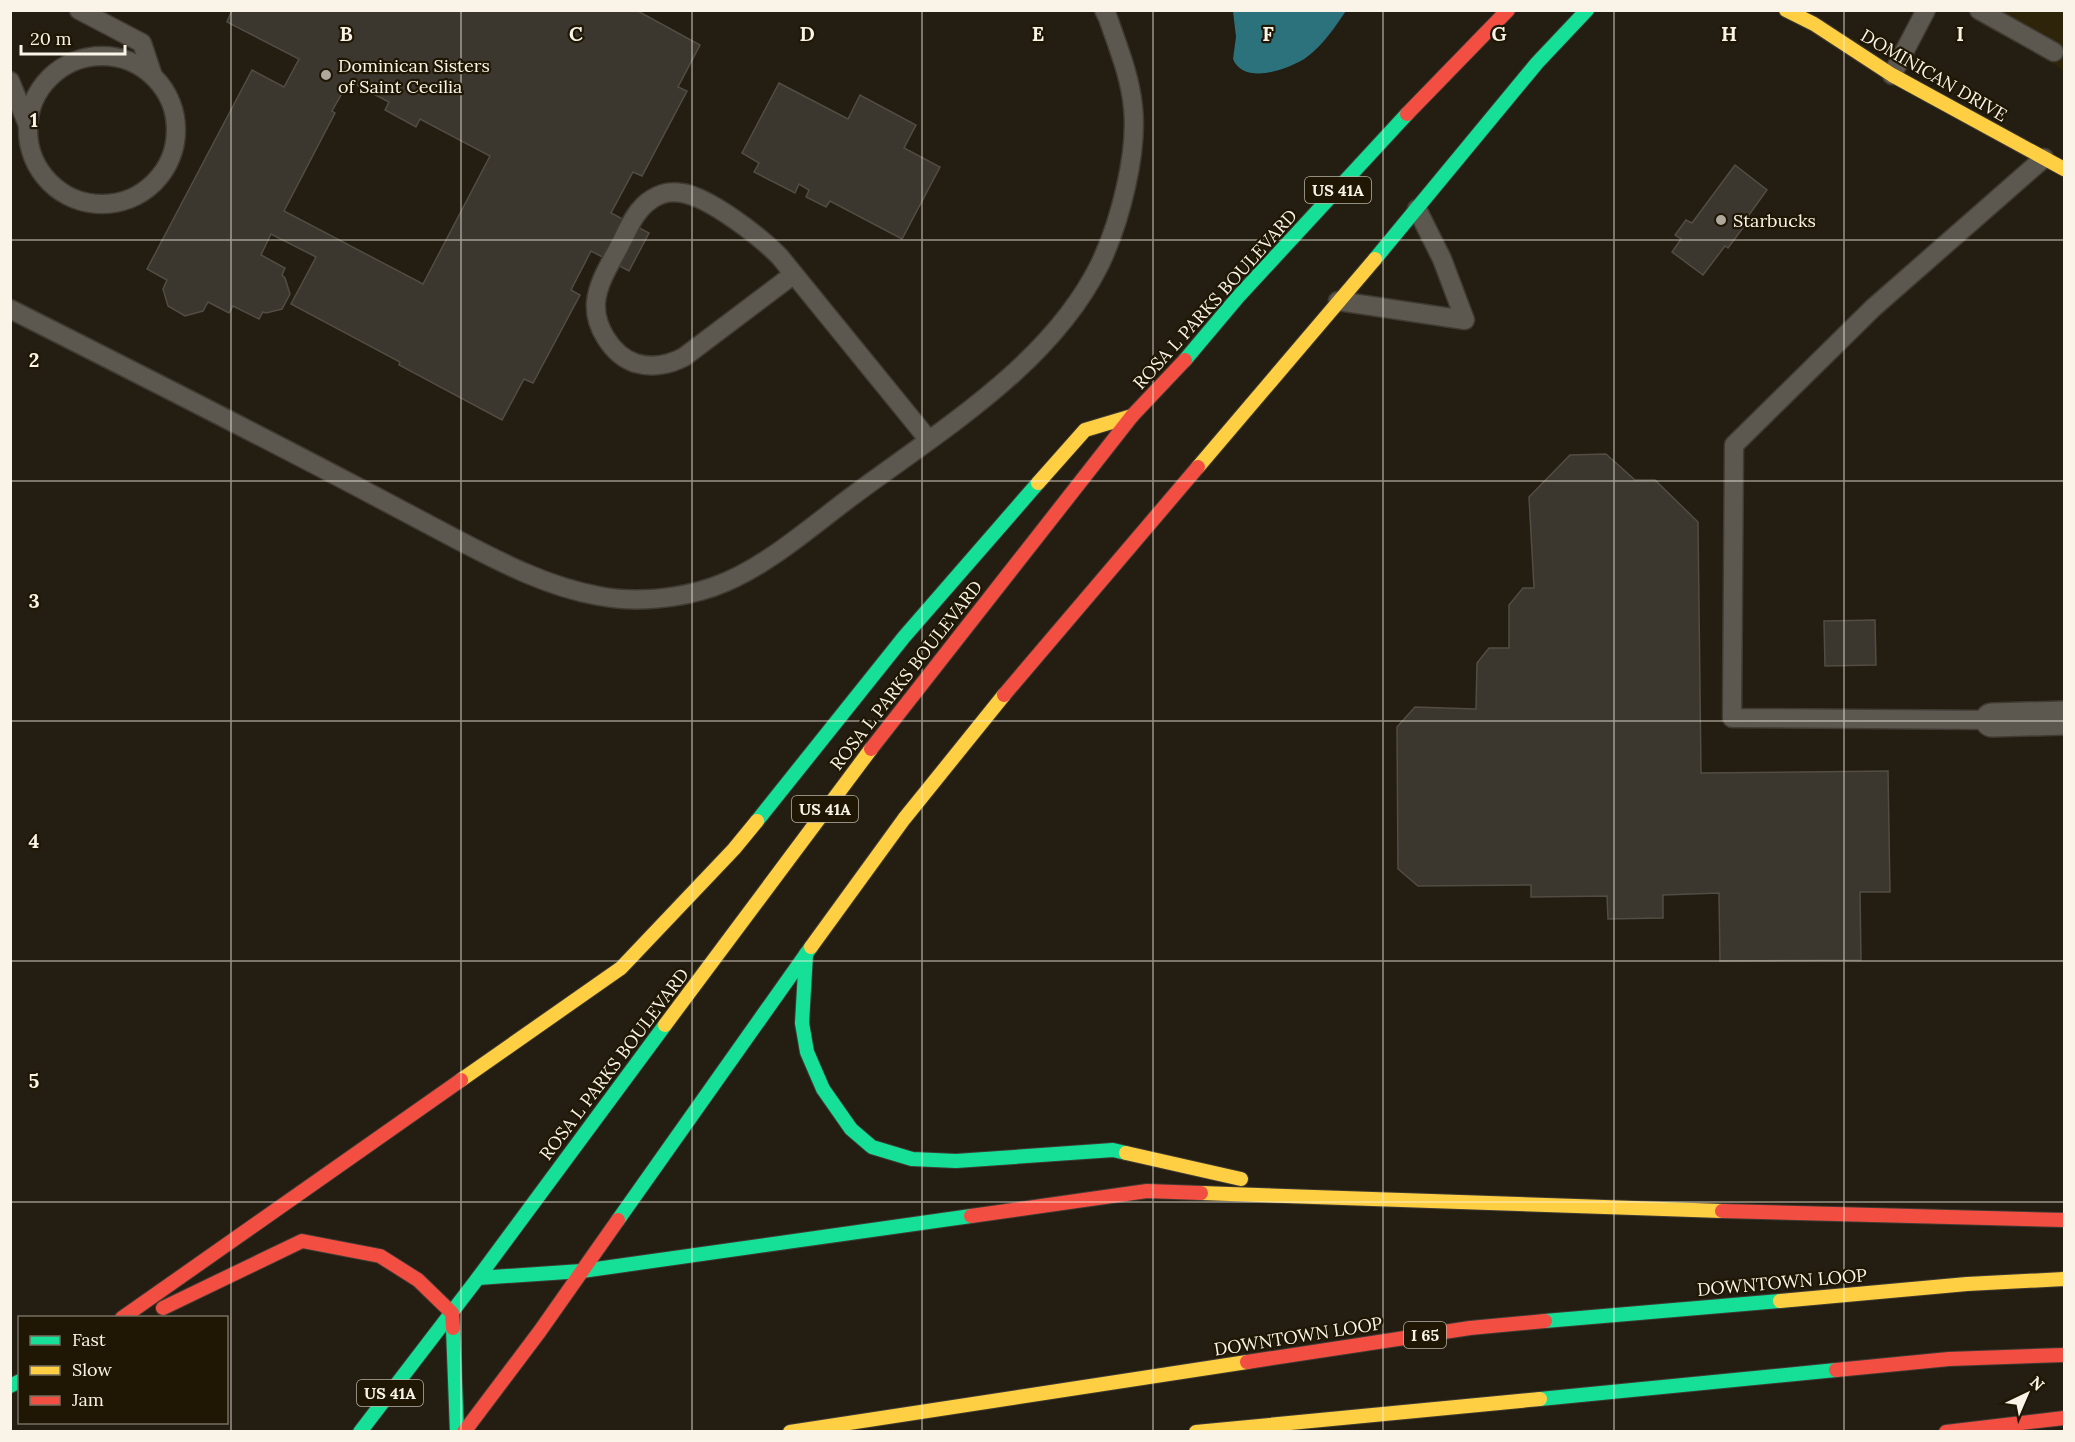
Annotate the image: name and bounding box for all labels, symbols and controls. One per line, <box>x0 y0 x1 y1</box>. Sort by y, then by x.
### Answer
scale bar <box>21 18 124 56</box>
text: B <box>339 21 353 46</box>
text: C <box>569 21 583 46</box>
text: D <box>799 21 815 46</box>
text: E <box>1032 21 1044 46</box>
text: F <box>1262 21 1274 46</box>
text: G <box>1491 21 1507 46</box>
text: H <box>1721 21 1737 46</box>
street label: DOMINICAN DRIVE <box>1857 24 2011 126</box>
text: 20 m <box>30 27 72 50</box>
place label: Dominican Sisters of Saint Cecilia <box>338 54 490 98</box>
marker: Dominican Sisters of Saint Cecilia <box>319 68 333 82</box>
text: 1 <box>30 107 38 132</box>
road number: US 41A <box>1305 177 1371 203</box>
street label: ROSA L PARKS BOULEVARD <box>1128 204 1302 394</box>
place label: Starbucks <box>1733 209 1816 232</box>
marker: Starbucks <box>1714 213 1728 227</box>
text: 2 <box>29 347 39 372</box>
street label: ROSA L PARKS BOULEVARD <box>825 576 987 774</box>
text: 3 <box>28 588 40 613</box>
road number: US 41A <box>792 796 858 822</box>
text: 4 <box>29 828 40 853</box>
street label: ROSA L PARKS BOULEVARD <box>534 963 694 1165</box>
text: 5 <box>29 1068 40 1093</box>
street label: DOWNTOWN LOOP <box>1696 1263 1868 1301</box>
street label: DOWNTOWN LOOP <box>1212 1311 1384 1361</box>
legend <box>18 1316 228 1424</box>
road number: I 65 <box>1404 1322 1446 1348</box>
text: Fast <box>72 1328 106 1351</box>
text: Slow <box>72 1358 112 1381</box>
north arrow <box>1997 1364 2057 1424</box>
text: N <box>2026 1372 2049 1395</box>
road number: US 41A <box>357 1380 423 1406</box>
text: Jam <box>71 1388 104 1411</box>

